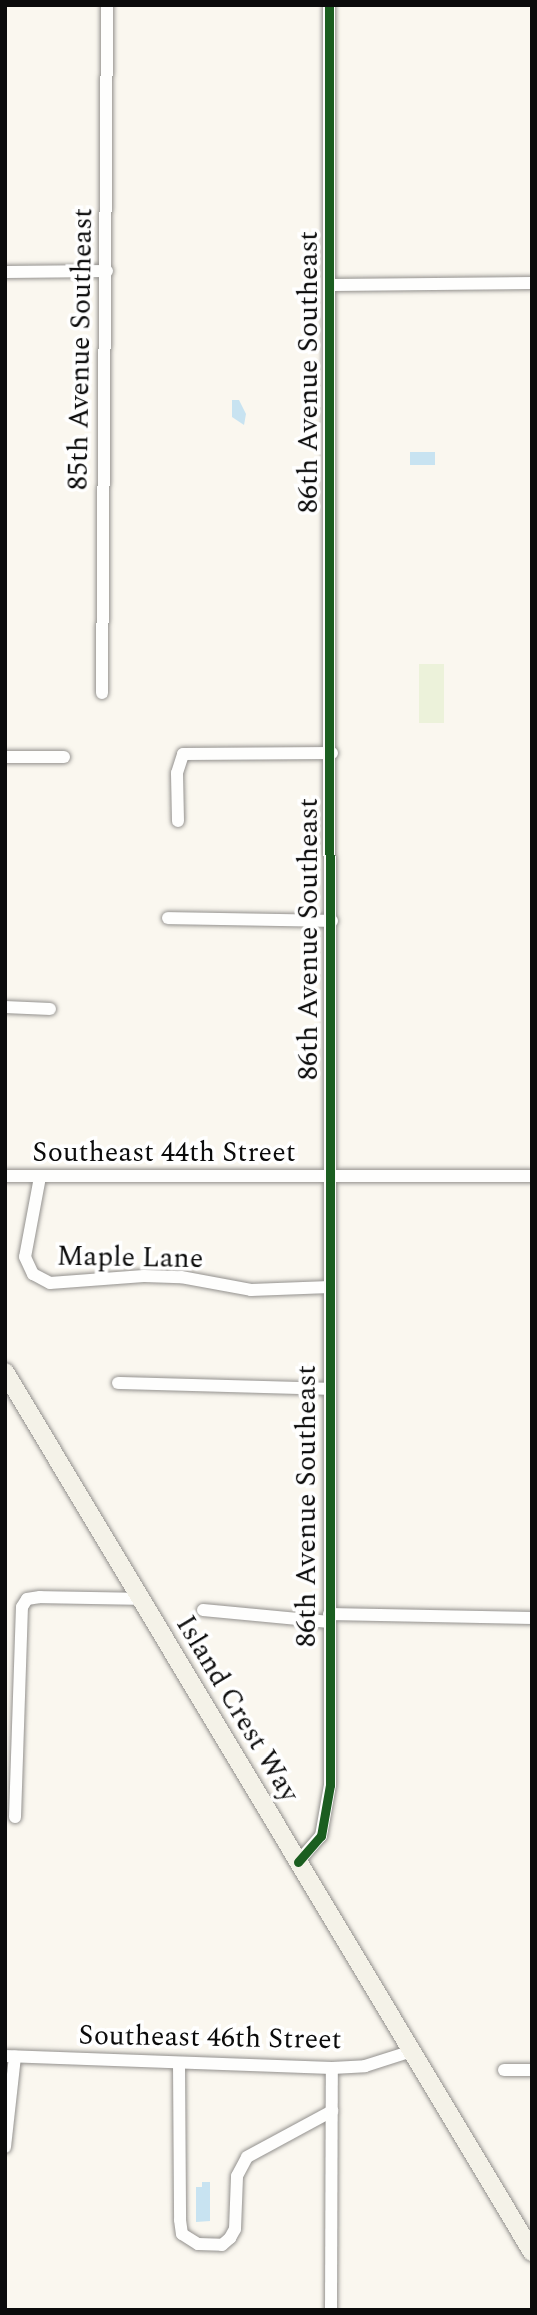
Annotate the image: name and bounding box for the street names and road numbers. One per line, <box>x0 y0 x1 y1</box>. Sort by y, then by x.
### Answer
street label: 85th Avenue Southeast <box>62 208 100 490</box>
street label: 86th Avenue Southeast <box>292 231 326 513</box>
street label: 86th Avenue Southeast <box>292 798 326 1080</box>
street label: Southeast 44th Street <box>32 1136 296 1170</box>
street label: Maple Lane <box>56 1240 204 1276</box>
street label: 86th Avenue Southeast <box>290 1365 324 1647</box>
street label: Island Crest Way <box>168 1610 306 1808</box>
street label: Southeast 46th Street <box>78 2019 342 2057</box>

